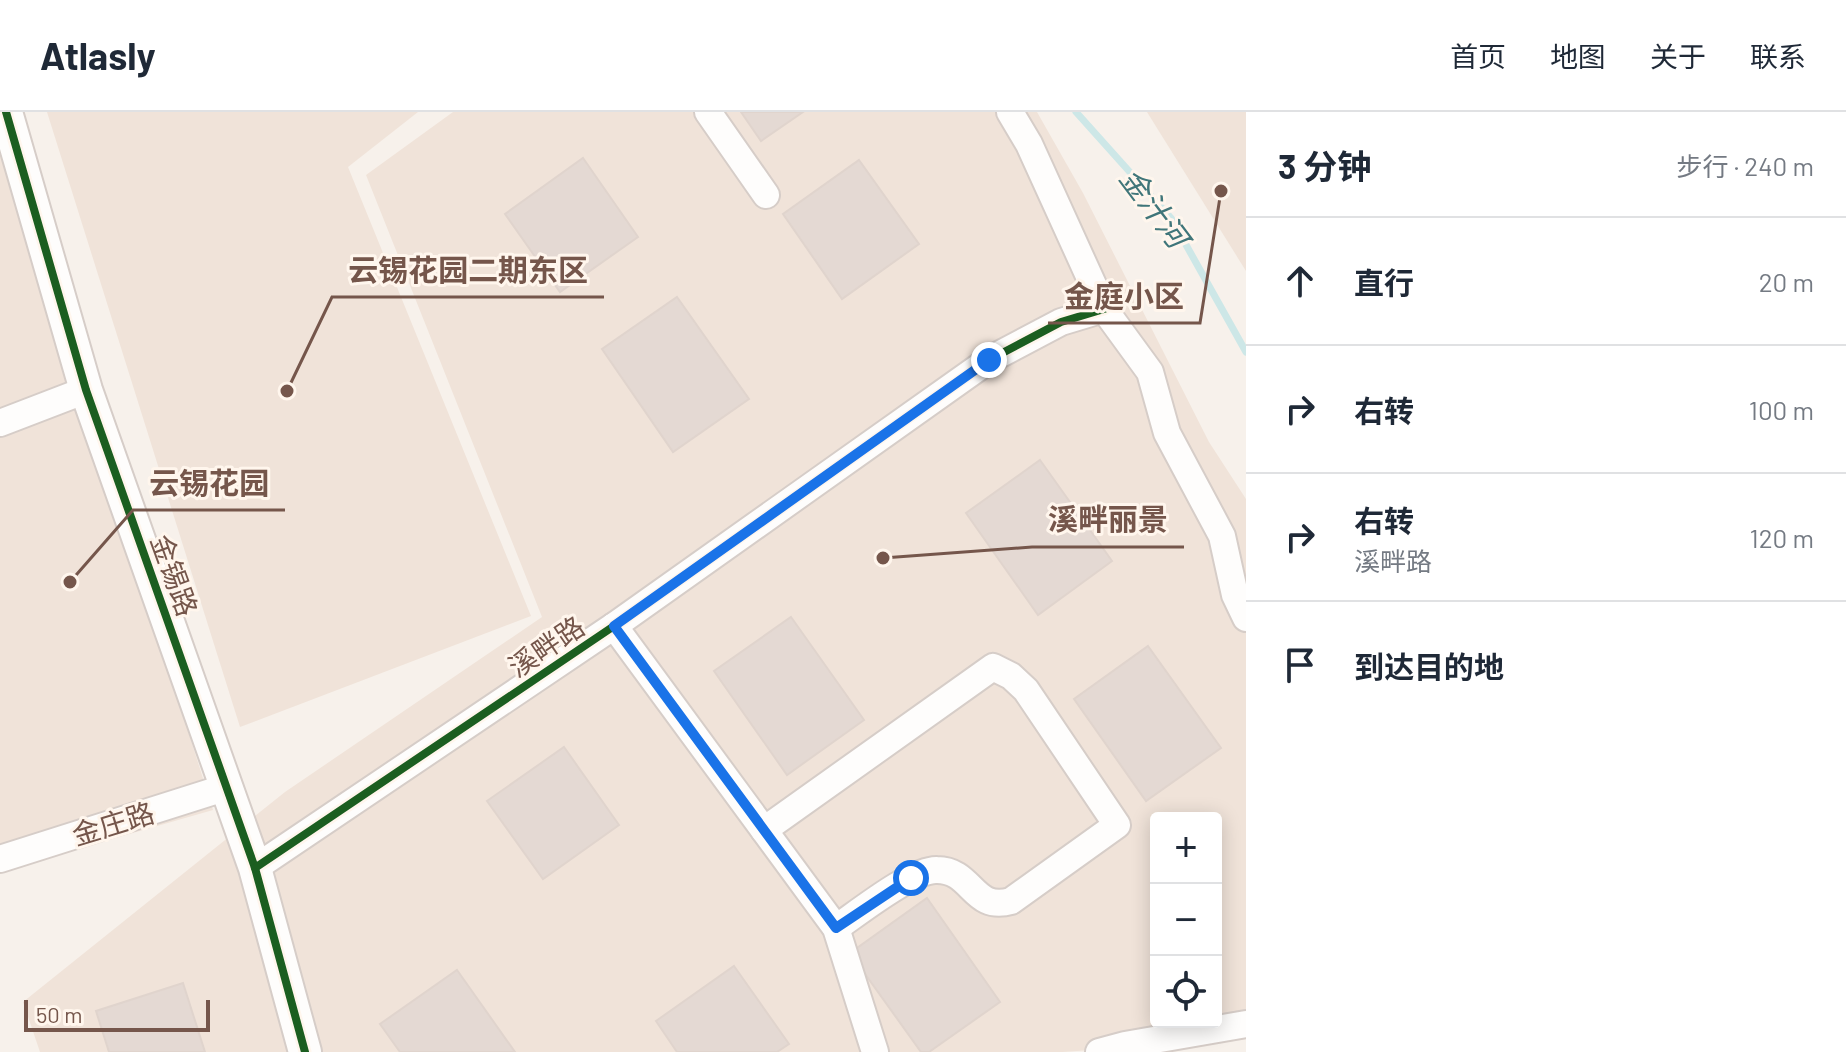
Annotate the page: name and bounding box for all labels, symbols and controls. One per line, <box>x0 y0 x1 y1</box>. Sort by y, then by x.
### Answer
text: Atlasly <box>40 32 156 78</box>
text: 首页 <box>1450 39 1506 73</box>
text: 地图 <box>1550 39 1606 73</box>
text: 关于 <box>1650 39 1706 73</box>
text: 联系 <box>1750 39 1806 73</box>
text: 3 分钟 <box>1278 145 1371 186</box>
text: 步行 · 240 m <box>1676 150 1814 181</box>
water label: 金汁河 <box>1114 160 1199 258</box>
callout: 云锡花园二期东区 <box>332 243 604 297</box>
text: 云锡花园二期东区 <box>348 251 588 287</box>
icon: ahead <box>1278 259 1322 303</box>
text: 直行 <box>1354 264 1414 300</box>
text: 20 m <box>1759 266 1814 297</box>
callout: 金庭小区 <box>1048 269 1200 323</box>
text: 金庭小区 <box>1064 277 1184 313</box>
route end <box>971 342 1007 378</box>
icon: right <box>1278 387 1322 431</box>
text: 右转 <box>1354 392 1414 428</box>
text: 100 m <box>1749 394 1814 425</box>
callout: 云锡花园 <box>133 456 285 510</box>
text: 云锡花园 <box>149 464 269 500</box>
callout: 溪畔丽景 <box>1032 493 1184 547</box>
text: 溪畔丽景 <box>1048 500 1168 536</box>
text: 右转 <box>1354 502 1414 538</box>
icon: right <box>1278 515 1322 559</box>
text: 120 m <box>1750 522 1814 553</box>
street label: 金锡路 <box>145 530 205 620</box>
text: 溪畔路 <box>1354 545 1432 576</box>
street label: 溪畔路 <box>502 608 590 684</box>
icon: arrive <box>1278 643 1322 687</box>
text: 到达目的地 <box>1354 648 1504 684</box>
street label: 金庄路 <box>68 794 158 852</box>
map controls <box>1150 812 1222 1028</box>
button: + <box>1150 812 1222 884</box>
route start <box>893 860 929 896</box>
button: − <box>1150 884 1222 956</box>
button: locate <box>1150 956 1222 1028</box>
scale bar <box>24 996 210 1032</box>
text: 50 m <box>36 1001 82 1027</box>

